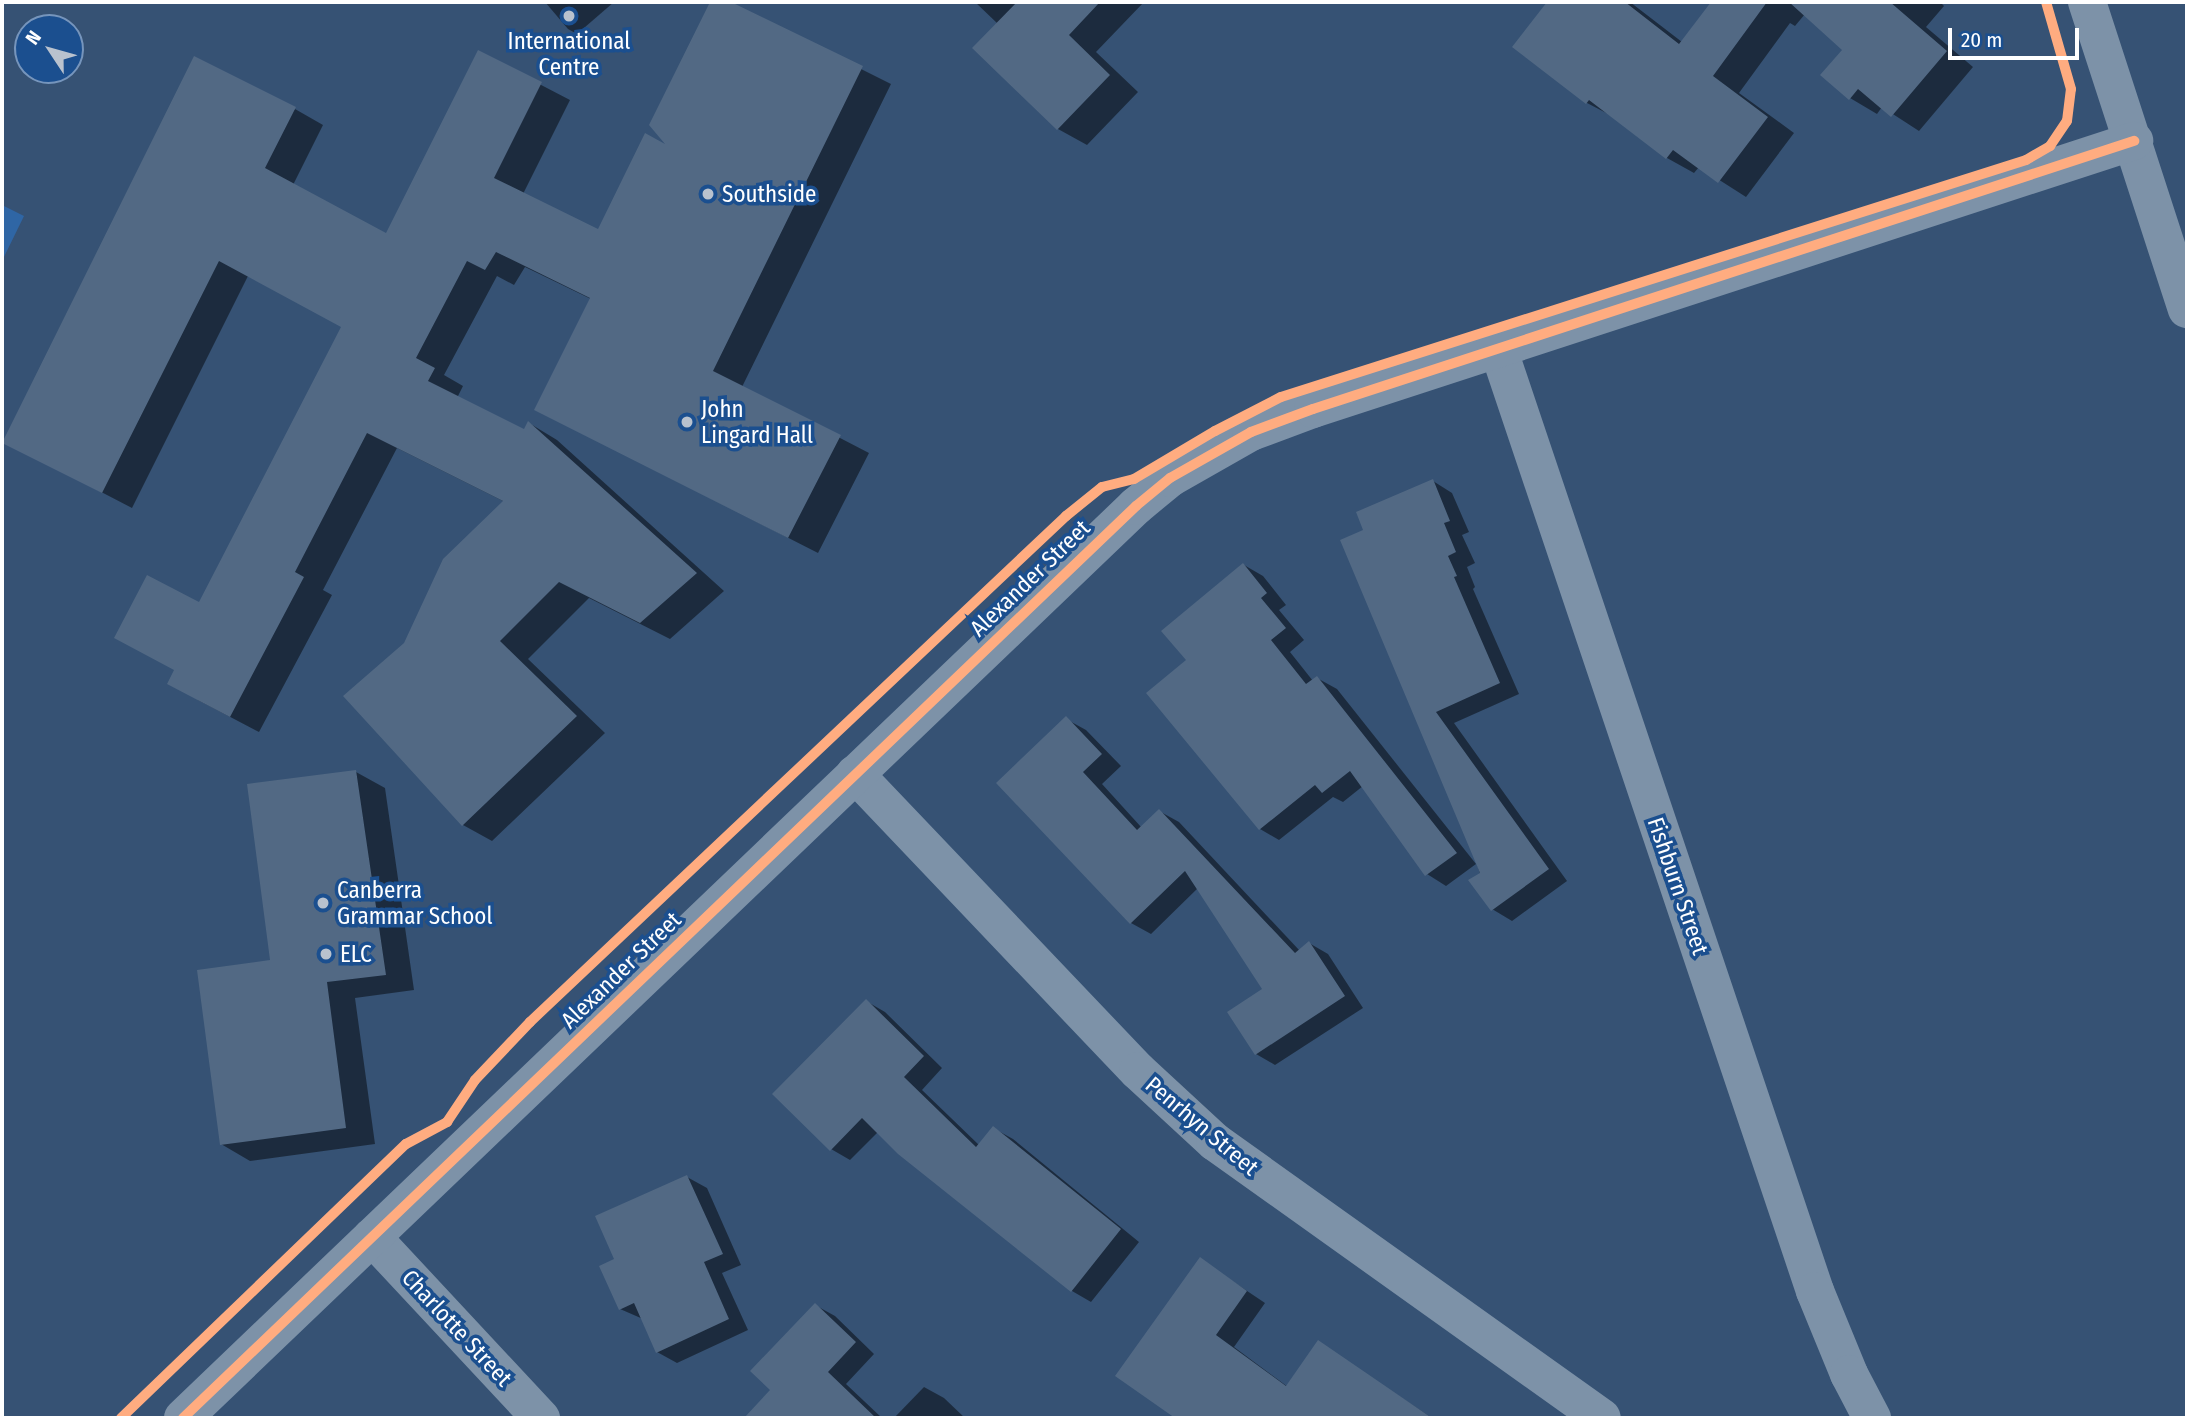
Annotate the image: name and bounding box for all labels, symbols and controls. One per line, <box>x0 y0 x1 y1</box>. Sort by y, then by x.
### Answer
marker: International Centre <box>561 8 577 24</box>
north arrow <box>14 14 84 84</box>
scale bar <box>1951 14 2082 58</box>
text: N <box>21 26 46 49</box>
place label: International Centre <box>508 27 630 81</box>
text: 20 m <box>1961 27 2002 53</box>
place label: Southside <box>722 180 816 208</box>
marker: Southside <box>700 186 716 202</box>
place label: John Lingard Hall <box>701 395 813 449</box>
marker: John Lingard Hall <box>679 414 695 430</box>
street label: Alexander Street <box>964 514 1096 642</box>
street label: Fishburn Street <box>1642 814 1714 958</box>
place label: Canberra Grammar School <box>337 876 492 930</box>
marker: Canberra Grammar School <box>315 895 331 911</box>
street label: Alexander Street <box>555 906 687 1034</box>
place label: ELC <box>340 940 372 968</box>
marker: ELC <box>318 946 334 962</box>
street label: Penrhyn Street <box>1140 1071 1264 1181</box>
street label: Charlotte Street <box>396 1264 518 1392</box>

